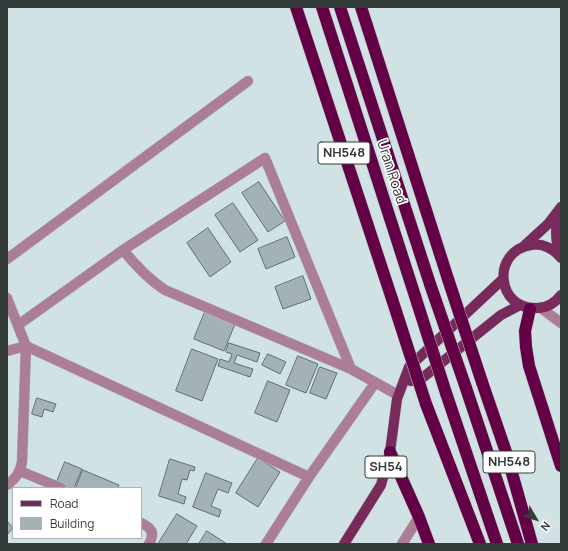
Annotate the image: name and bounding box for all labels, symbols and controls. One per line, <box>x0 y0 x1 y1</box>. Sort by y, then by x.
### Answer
street label: Uran Road <box>373 138 409 206</box>
road number: NH548 <box>318 142 370 164</box>
road number: NH548 <box>483 451 535 473</box>
road number: SH54 <box>365 456 407 478</box>
legend <box>12 487 142 539</box>
text: Road <box>50 495 78 512</box>
north arrow <box>516 499 556 539</box>
text: Building <box>50 515 94 532</box>
text: N <box>538 519 554 534</box>

